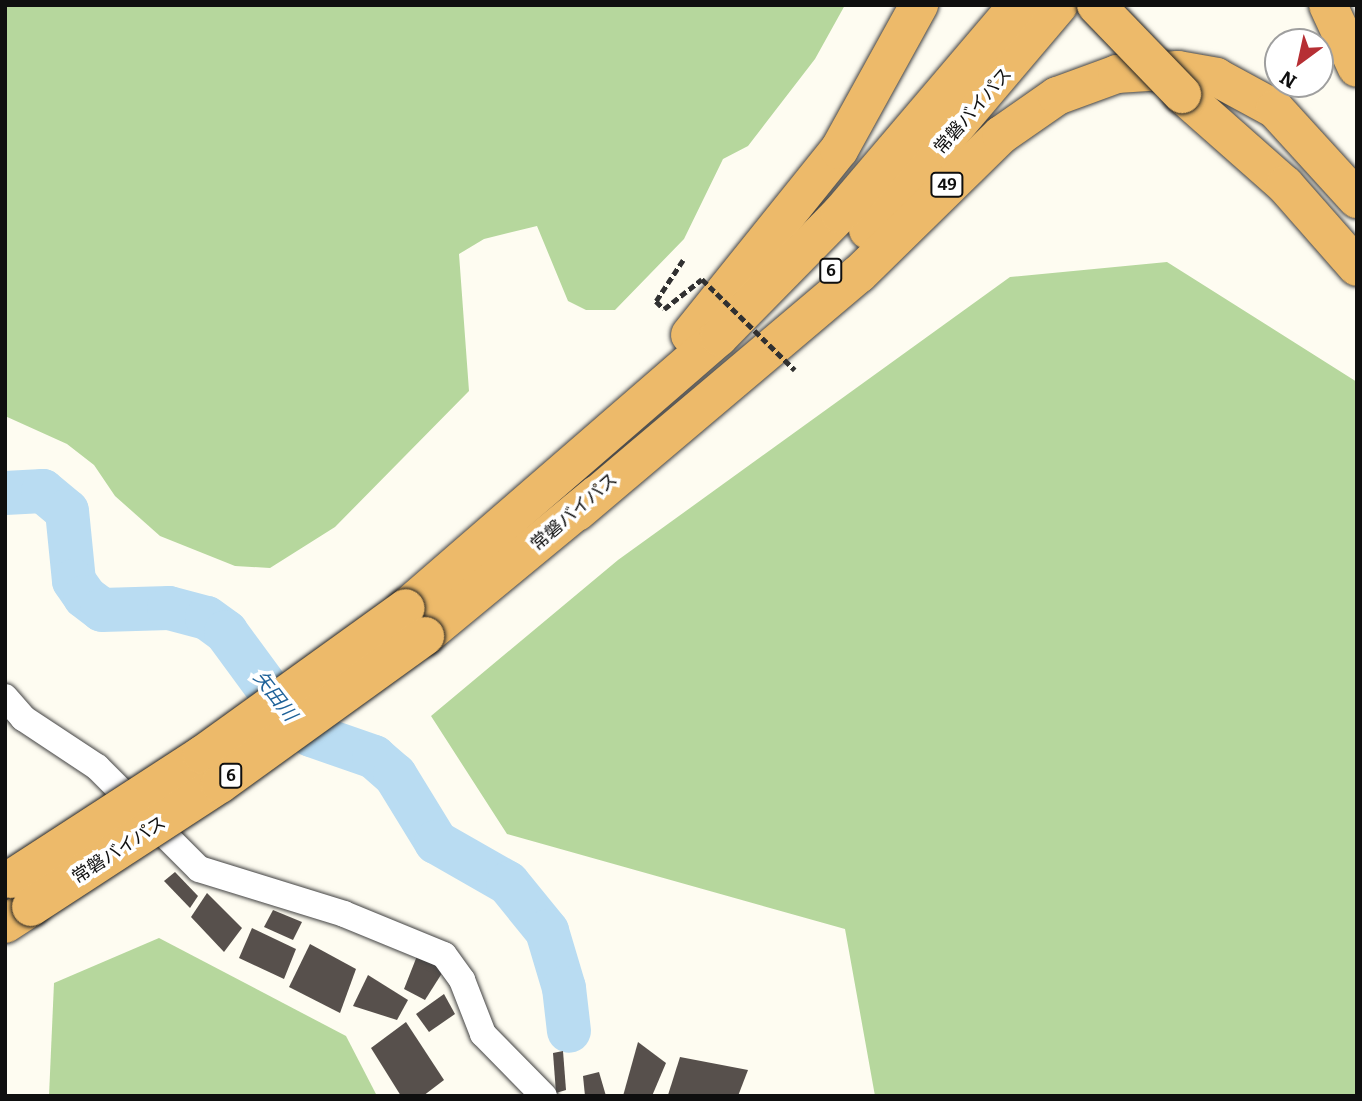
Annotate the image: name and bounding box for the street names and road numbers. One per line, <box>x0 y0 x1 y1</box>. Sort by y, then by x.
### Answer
street label: 常磐バイパス <box>929 63 1017 159</box>
road number: 49 <box>930 172 964 197</box>
road number: 6 <box>819 258 843 284</box>
street label: 常磐バイパス <box>526 468 622 556</box>
road number: 6 <box>219 764 243 789</box>
street label: 常磐バイパス <box>68 812 170 888</box>

